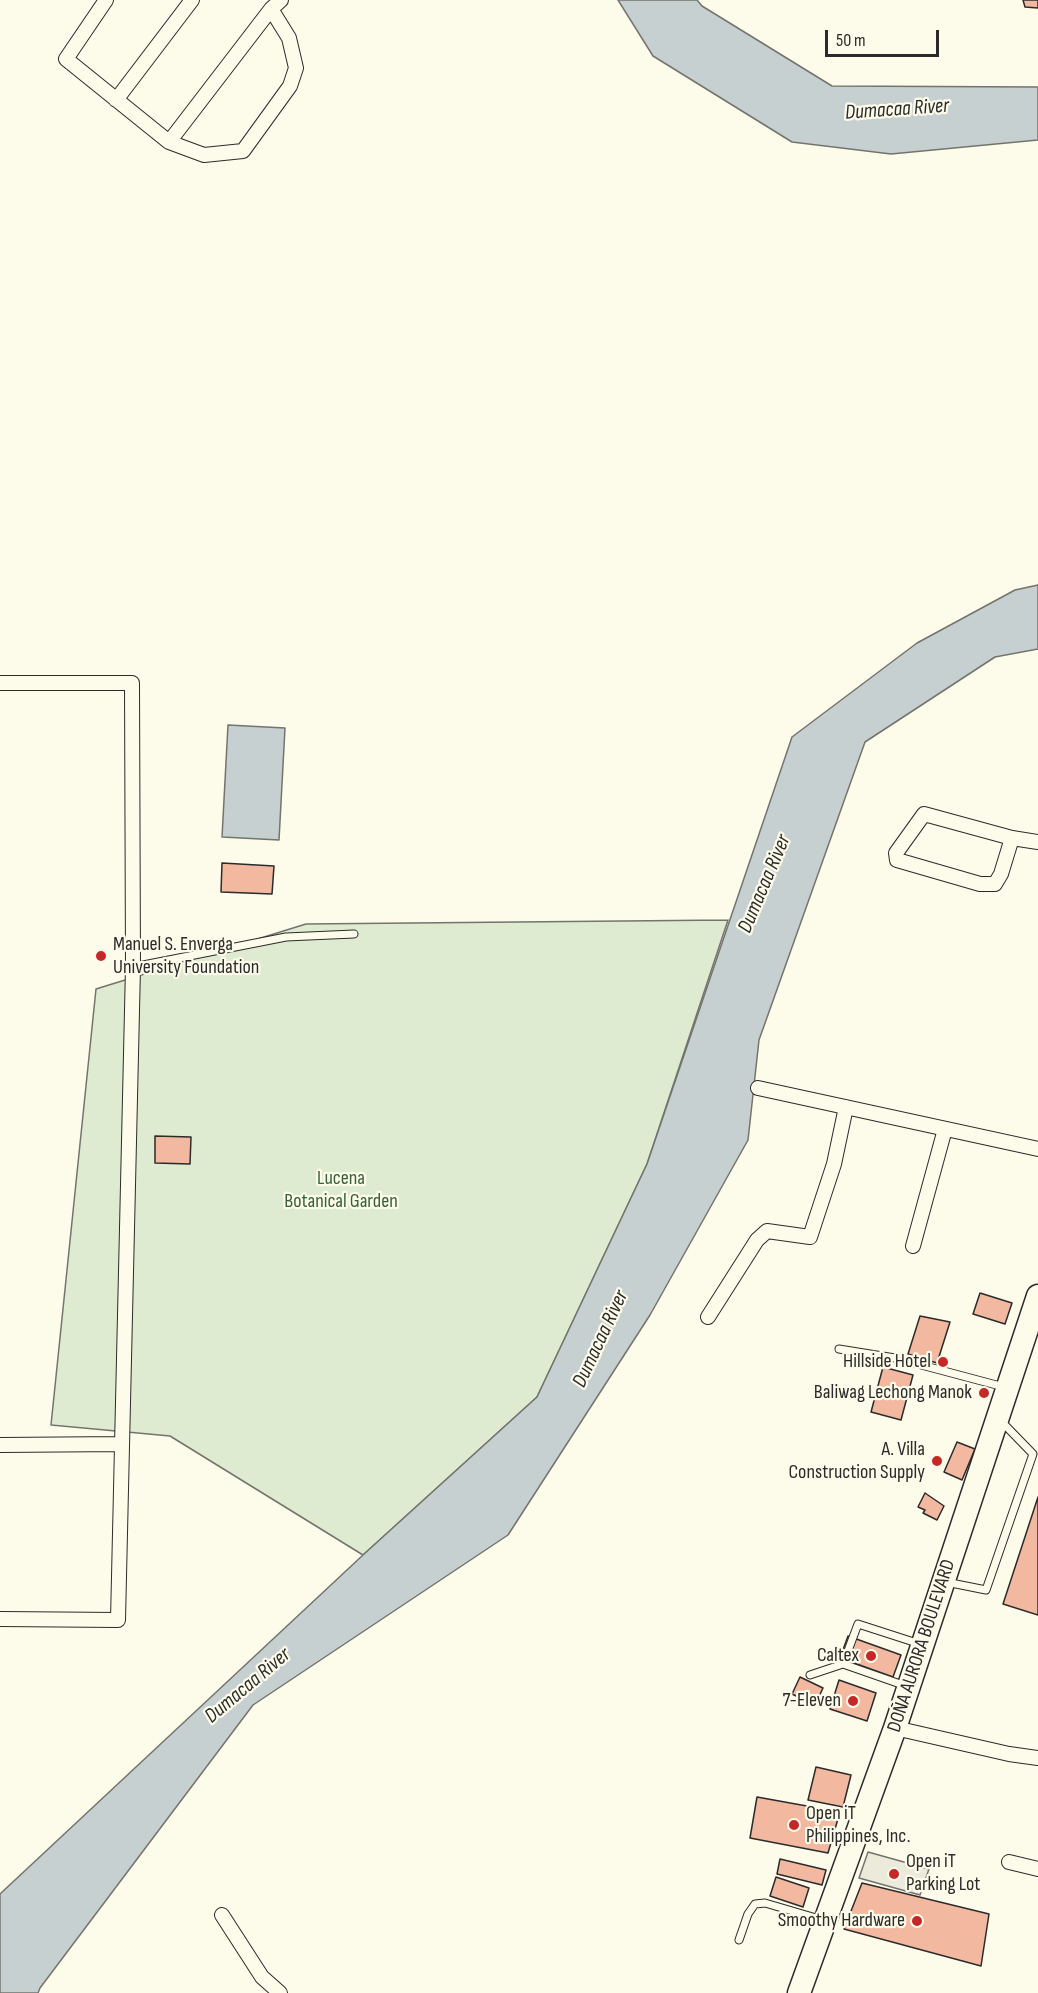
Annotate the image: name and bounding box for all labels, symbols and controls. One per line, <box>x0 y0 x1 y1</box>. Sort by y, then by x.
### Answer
scale bar <box>828 18 942 56</box>
text: 50 m <box>836 30 866 51</box>
water label: Dumacaa River <box>844 94 950 126</box>
water label: Dumacaa River <box>733 831 797 937</box>
place label: Manuel S. Enverga University Foundation <box>113 933 259 980</box>
marker: Manuel S. Enverga University Foundation <box>94 949 108 963</box>
park label: Lucena Botanical Garden <box>284 1167 398 1214</box>
water label: Dumacaa River <box>568 1286 634 1392</box>
place label: Hillside Hotel <box>843 1350 931 1374</box>
marker: Hillside Hotel <box>936 1355 950 1369</box>
place label: Baliwag Lechong Manok <box>814 1381 972 1405</box>
marker: Baliwag Lechong Manok <box>977 1386 991 1400</box>
place label: A. Villa Construction Supply <box>789 1438 925 1485</box>
marker: A. Villa Construction Supply <box>930 1454 944 1468</box>
street label: DOÑA AURORA BOULEVARD <box>883 1557 961 1735</box>
water label: Dumacaa River <box>200 1643 296 1729</box>
place label: Caltex <box>817 1644 859 1668</box>
marker: Caltex <box>864 1649 878 1663</box>
place label: 7-Eleven <box>783 1689 841 1713</box>
marker: 7-Eleven <box>846 1694 860 1708</box>
place label: Open iT Philippines, Inc. <box>806 1802 910 1849</box>
marker: Open iT Philippines, Inc. <box>787 1818 801 1832</box>
place label: Open iT Parking Lot <box>906 1850 980 1897</box>
marker: Open iT Parking Lot <box>887 1867 901 1881</box>
place label: Smoothy Hardware <box>778 1909 905 1933</box>
marker: Smoothy Hardware <box>910 1914 924 1928</box>

